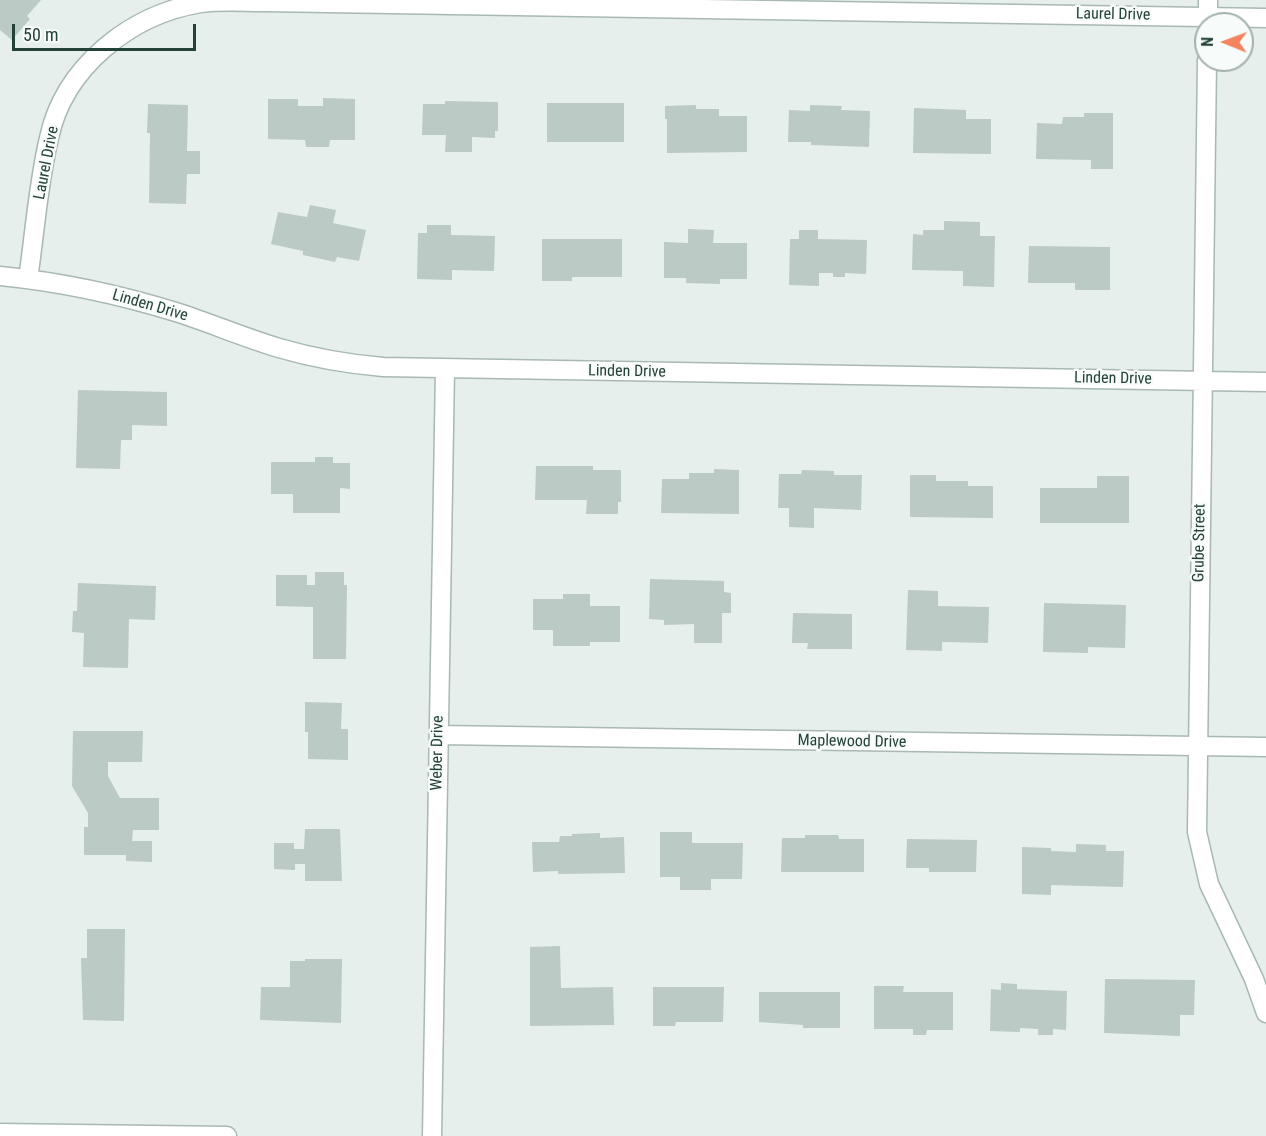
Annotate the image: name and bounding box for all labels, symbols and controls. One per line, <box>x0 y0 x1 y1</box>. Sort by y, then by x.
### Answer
street label: Laurel Drive <box>1076 5 1150 25</box>
scale bar <box>15 12 200 50</box>
north arrow <box>1194 12 1254 72</box>
text: 50 m <box>23 24 58 45</box>
text: N <box>1198 37 1217 47</box>
street label: Laurel Drive <box>30 125 64 201</box>
street label: Linden Drive <box>110 286 190 326</box>
street label: Linden Drive <box>588 362 666 382</box>
street label: Linden Drive <box>1074 369 1152 389</box>
street label: Grube Street <box>1190 504 1210 582</box>
street label: Weber Drive <box>428 715 448 791</box>
street label: Maplewood Drive <box>797 731 907 753</box>

